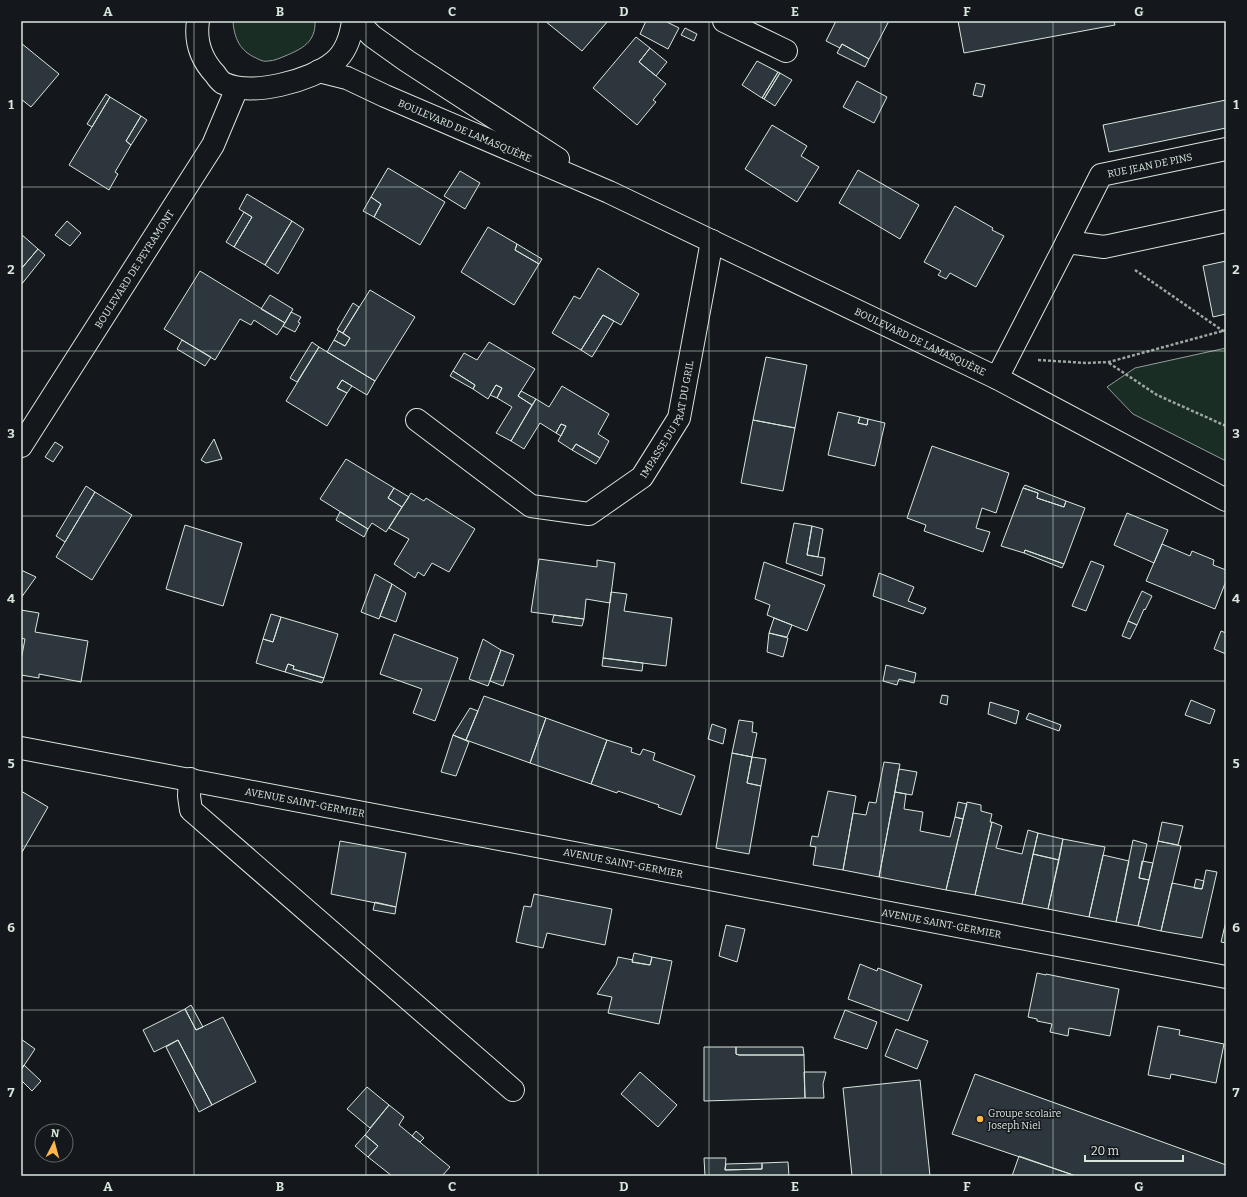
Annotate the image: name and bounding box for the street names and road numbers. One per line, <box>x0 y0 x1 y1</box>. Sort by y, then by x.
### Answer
street label: BOULEVARD DE LAMASQUÈRE <box>396 97 533 165</box>
street label: RUE JEAN DE PINS <box>1106 151 1194 181</box>
street label: BOULEVARD DE PEYRAMONT <box>93 208 177 331</box>
street label: BOULEVARD DE LAMASQUÈRE <box>852 306 988 379</box>
street label: IMPASSE DU PRAT DU GRIL <box>638 359 697 480</box>
street label: AVENUE SAINT-GERMIER <box>244 786 366 820</box>
street label: AVENUE SAINT-GERMIER <box>562 846 684 881</box>
street label: AVENUE SAINT-GERMIER <box>880 907 1003 941</box>

